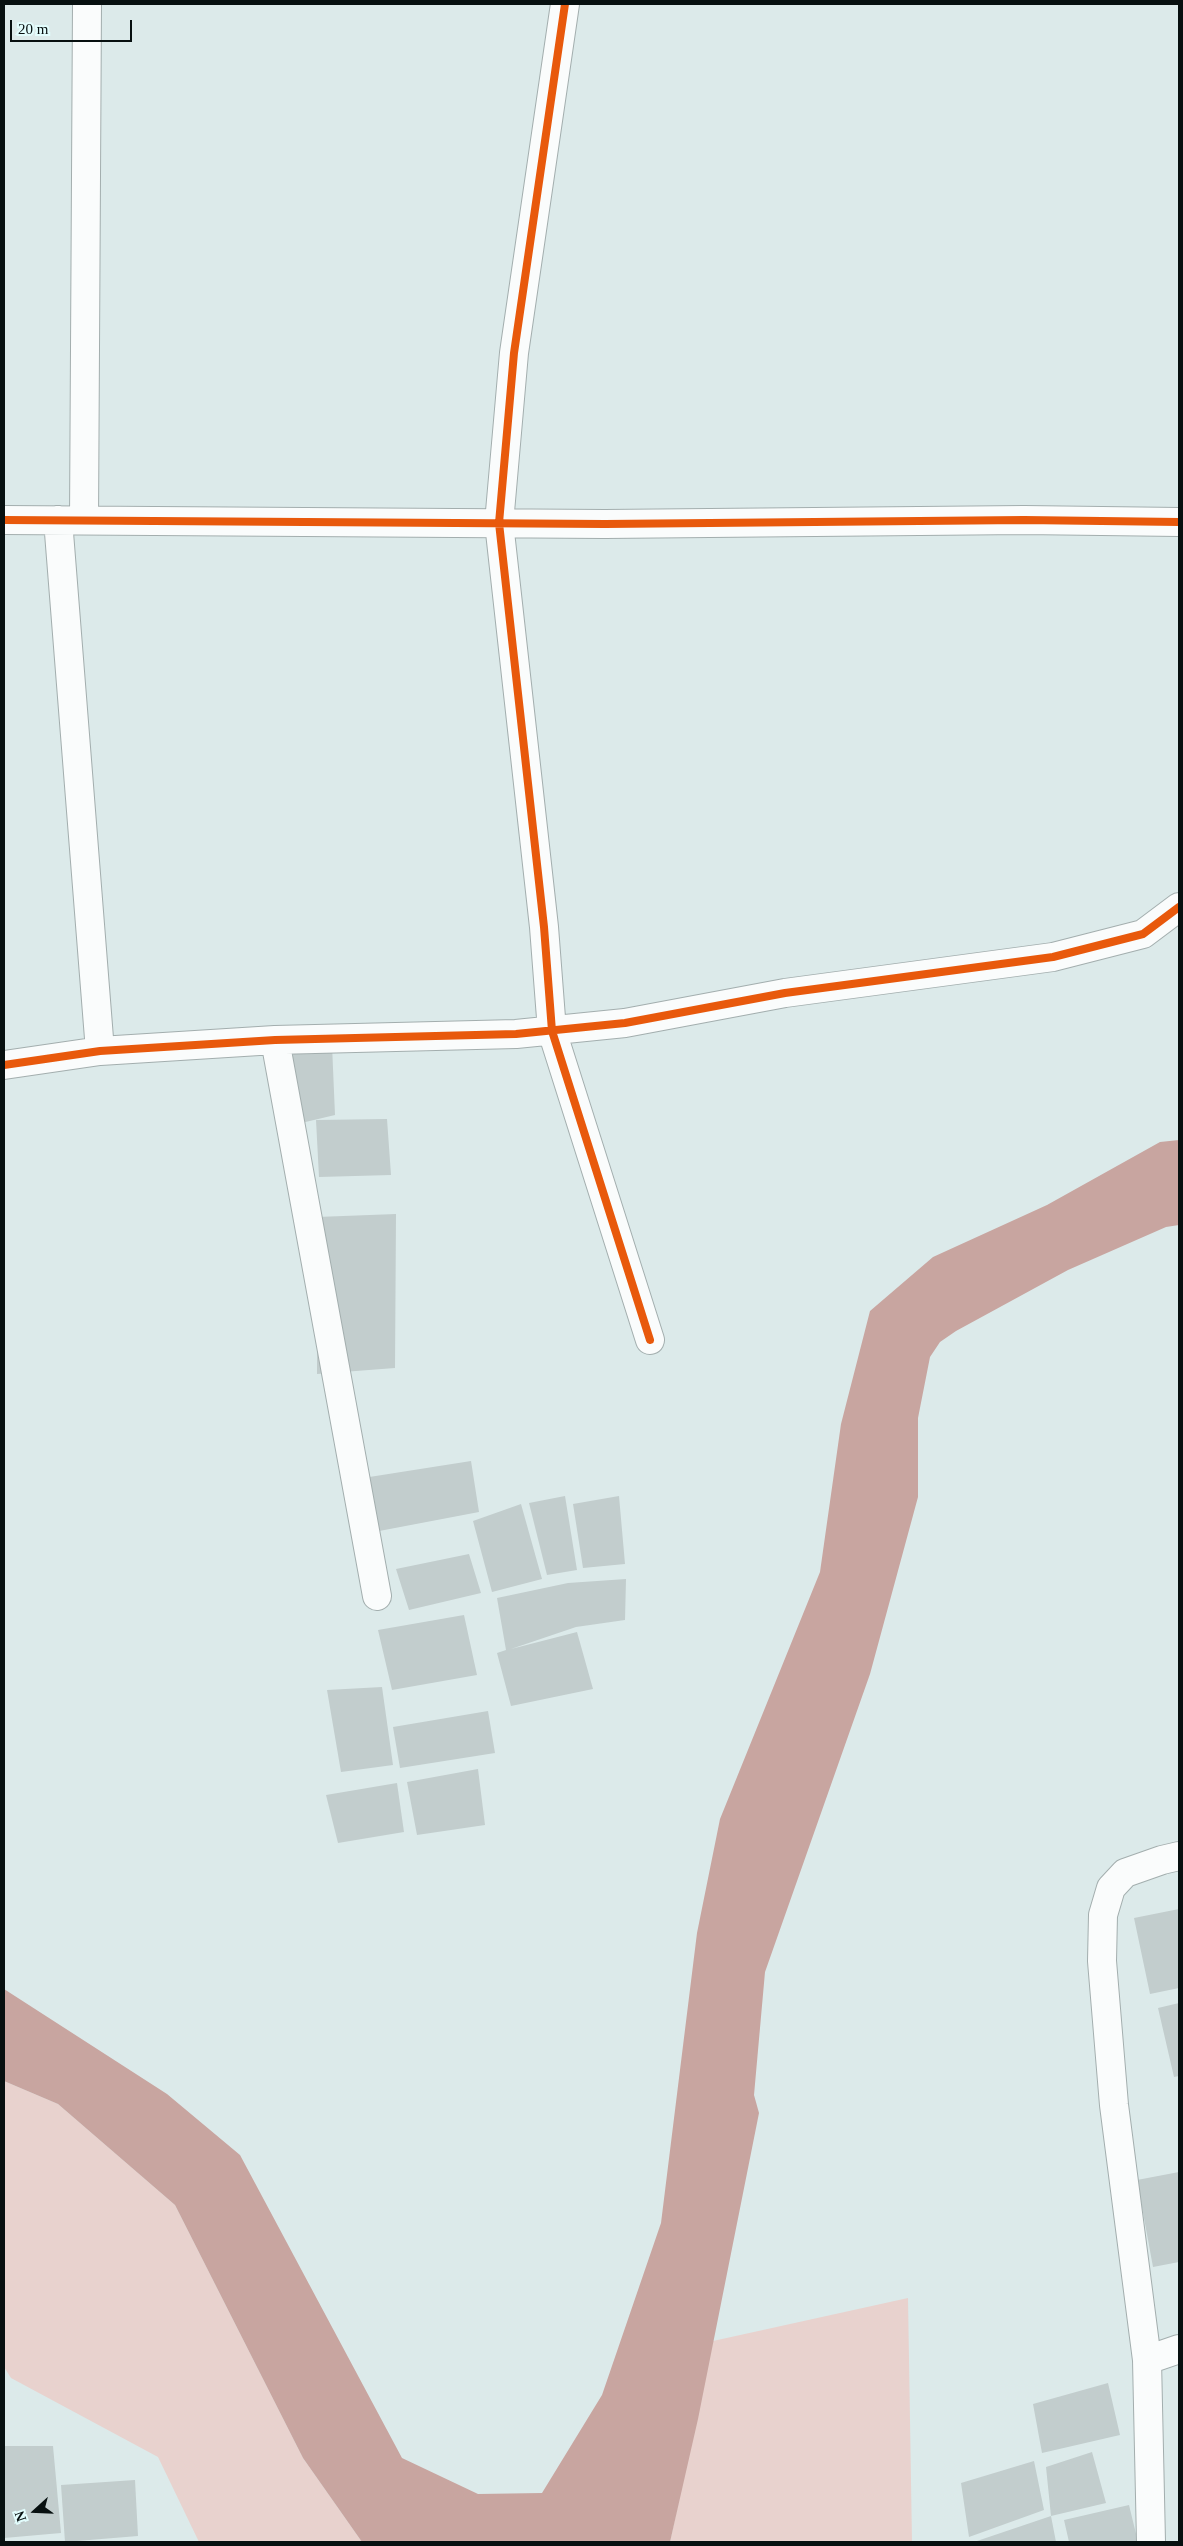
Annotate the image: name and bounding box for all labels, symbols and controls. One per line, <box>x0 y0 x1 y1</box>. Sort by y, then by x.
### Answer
scale bar <box>12 10 135 42</box>
text: 20 m <box>18 21 48 37</box>
north arrow <box>10 2486 60 2536</box>
text: N <box>12 2509 29 2524</box>

